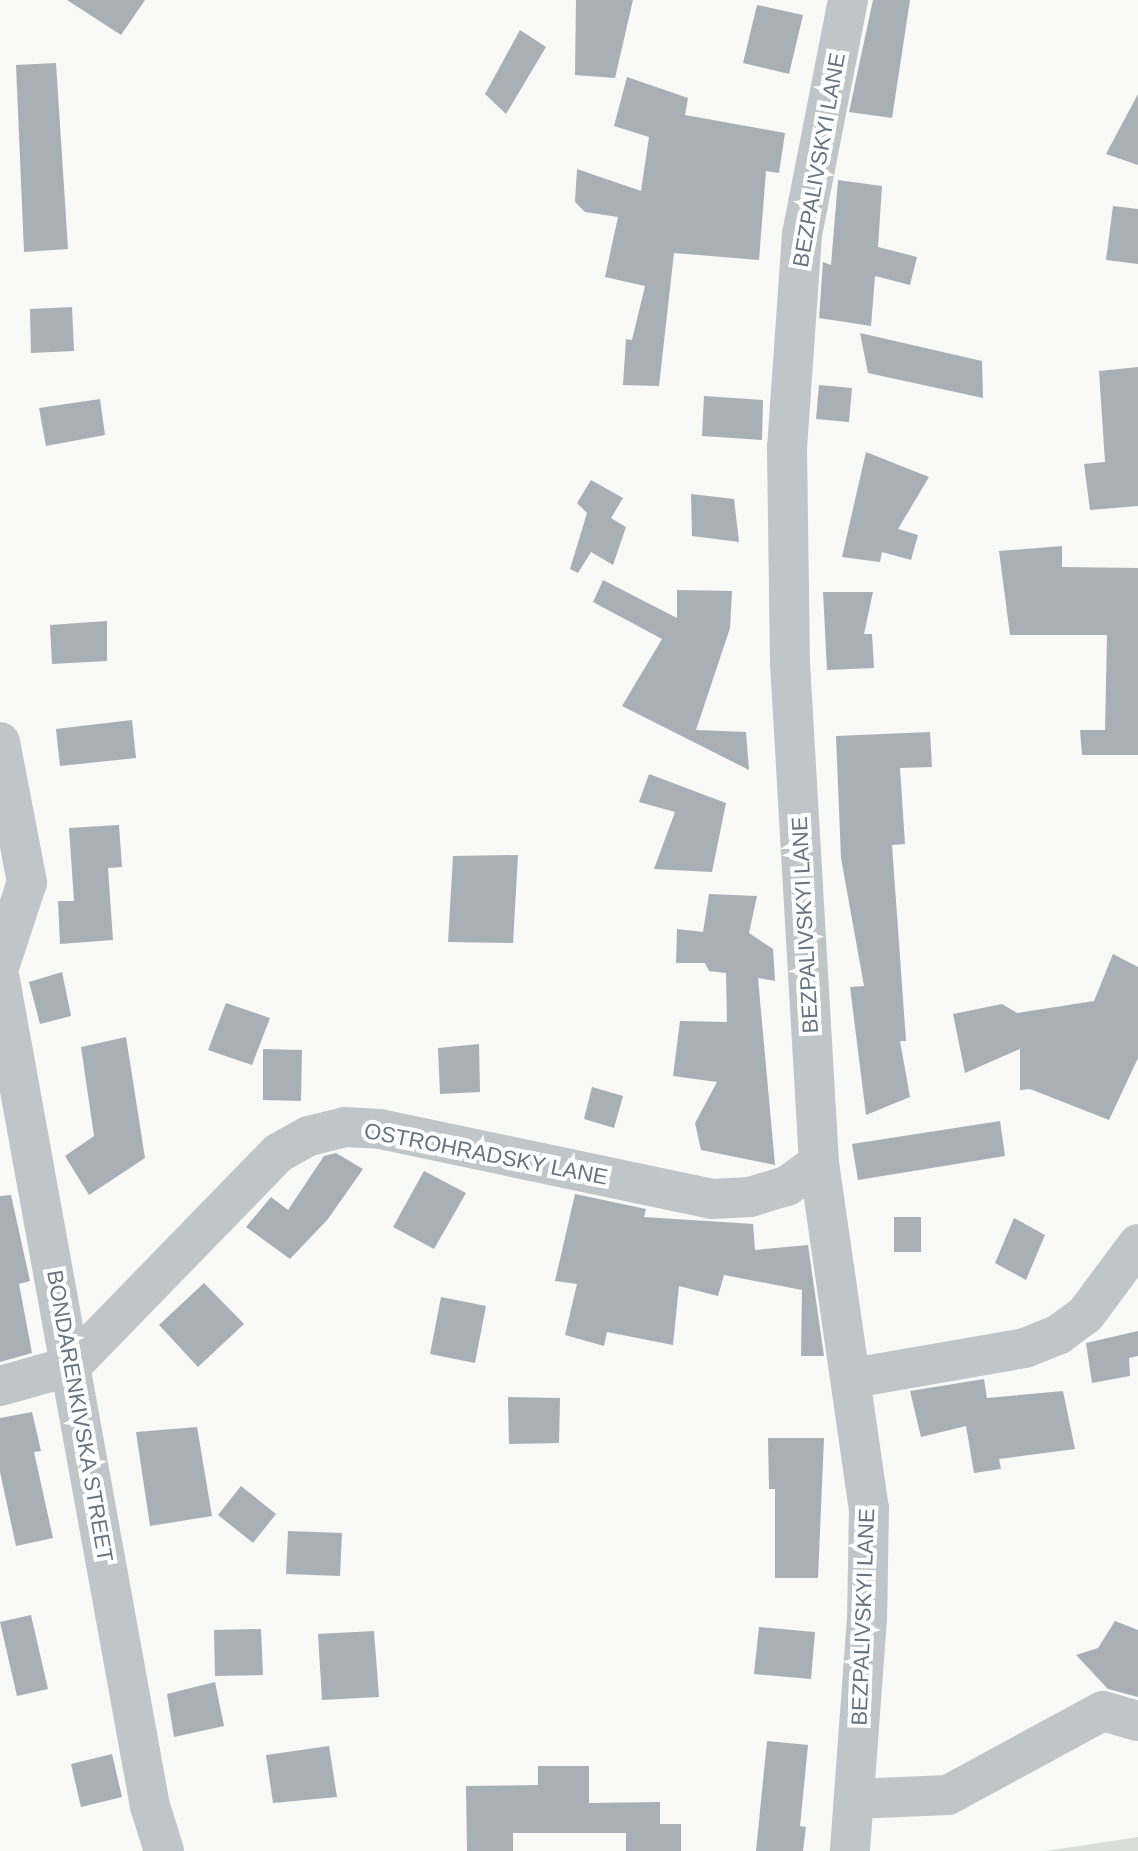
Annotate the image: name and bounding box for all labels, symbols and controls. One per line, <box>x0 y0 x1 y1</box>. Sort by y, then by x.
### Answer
street label: BEZPALIVSKYI LANE <box>787 51 851 269</box>
street label: BEZPALIVSKYI LANE <box>786 816 824 1034</box>
street label: OSTROHRADSKY LANE <box>362 1117 610 1191</box>
street label: BONDARENKIVSKA STREET <box>41 1267 119 1565</box>
street label: BEZPALIVSKYI LANE <box>846 1508 880 1726</box>

